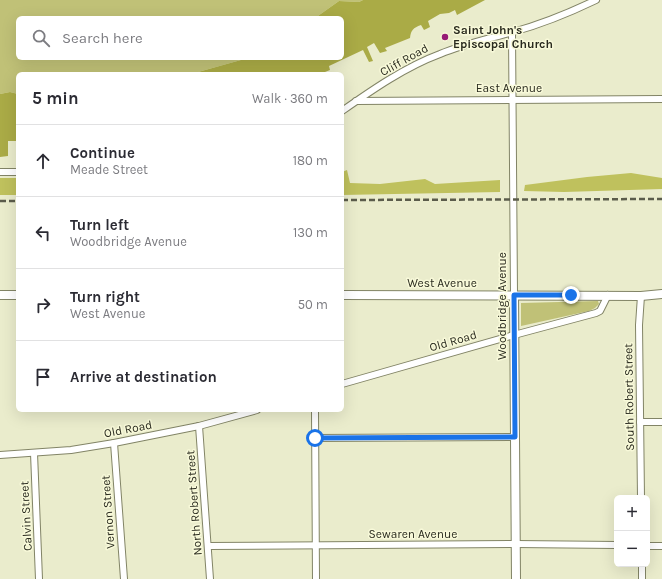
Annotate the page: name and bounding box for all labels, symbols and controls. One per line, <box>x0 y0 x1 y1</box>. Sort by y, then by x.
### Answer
search box <box>16 16 344 60</box>
place label: Saint John's Episcopal Church <box>453 23 553 51</box>
icon: search <box>30 27 52 49</box>
text: Search here <box>62 29 143 47</box>
marker: Saint John's Episcopal Church <box>440 32 450 42</box>
street label: Cliff Road <box>377 41 431 79</box>
street label: East Avenue <box>476 81 542 95</box>
text: 5 min <box>32 88 79 108</box>
text: Walk · 360 m <box>252 91 328 106</box>
text: Continue <box>70 144 135 162</box>
icon: ahead <box>32 150 54 172</box>
text: 180 m <box>293 153 328 168</box>
text: Meade Street <box>70 162 148 177</box>
text: Turn left <box>70 216 129 234</box>
icon: left <box>32 222 54 244</box>
text: 130 m <box>293 225 328 240</box>
text: Woodbridge Avenue <box>70 234 187 249</box>
street label: Woodbridge Avenue <box>495 252 509 360</box>
street label: West Avenue <box>407 276 477 290</box>
route end <box>562 286 580 304</box>
text: Turn right <box>70 288 140 306</box>
icon: right <box>32 294 54 316</box>
text: 50 m <box>298 297 328 312</box>
text: West Avenue <box>70 306 145 321</box>
street label: Old Road <box>428 328 478 354</box>
street label: South Robert Street <box>621 343 637 451</box>
icon: arrive <box>32 366 54 388</box>
text: Arrive at destination <box>70 368 217 386</box>
street label: Old Road <box>103 417 153 441</box>
route start <box>306 429 324 447</box>
street label: North Robert Street <box>183 449 205 556</box>
street label: Vernon Street <box>98 474 118 549</box>
street label: Calvin Street <box>17 480 35 551</box>
map controls <box>614 495 650 567</box>
button: + <box>614 495 650 531</box>
street label: Sewaren Avenue <box>369 527 457 541</box>
button: − <box>614 531 650 567</box>

